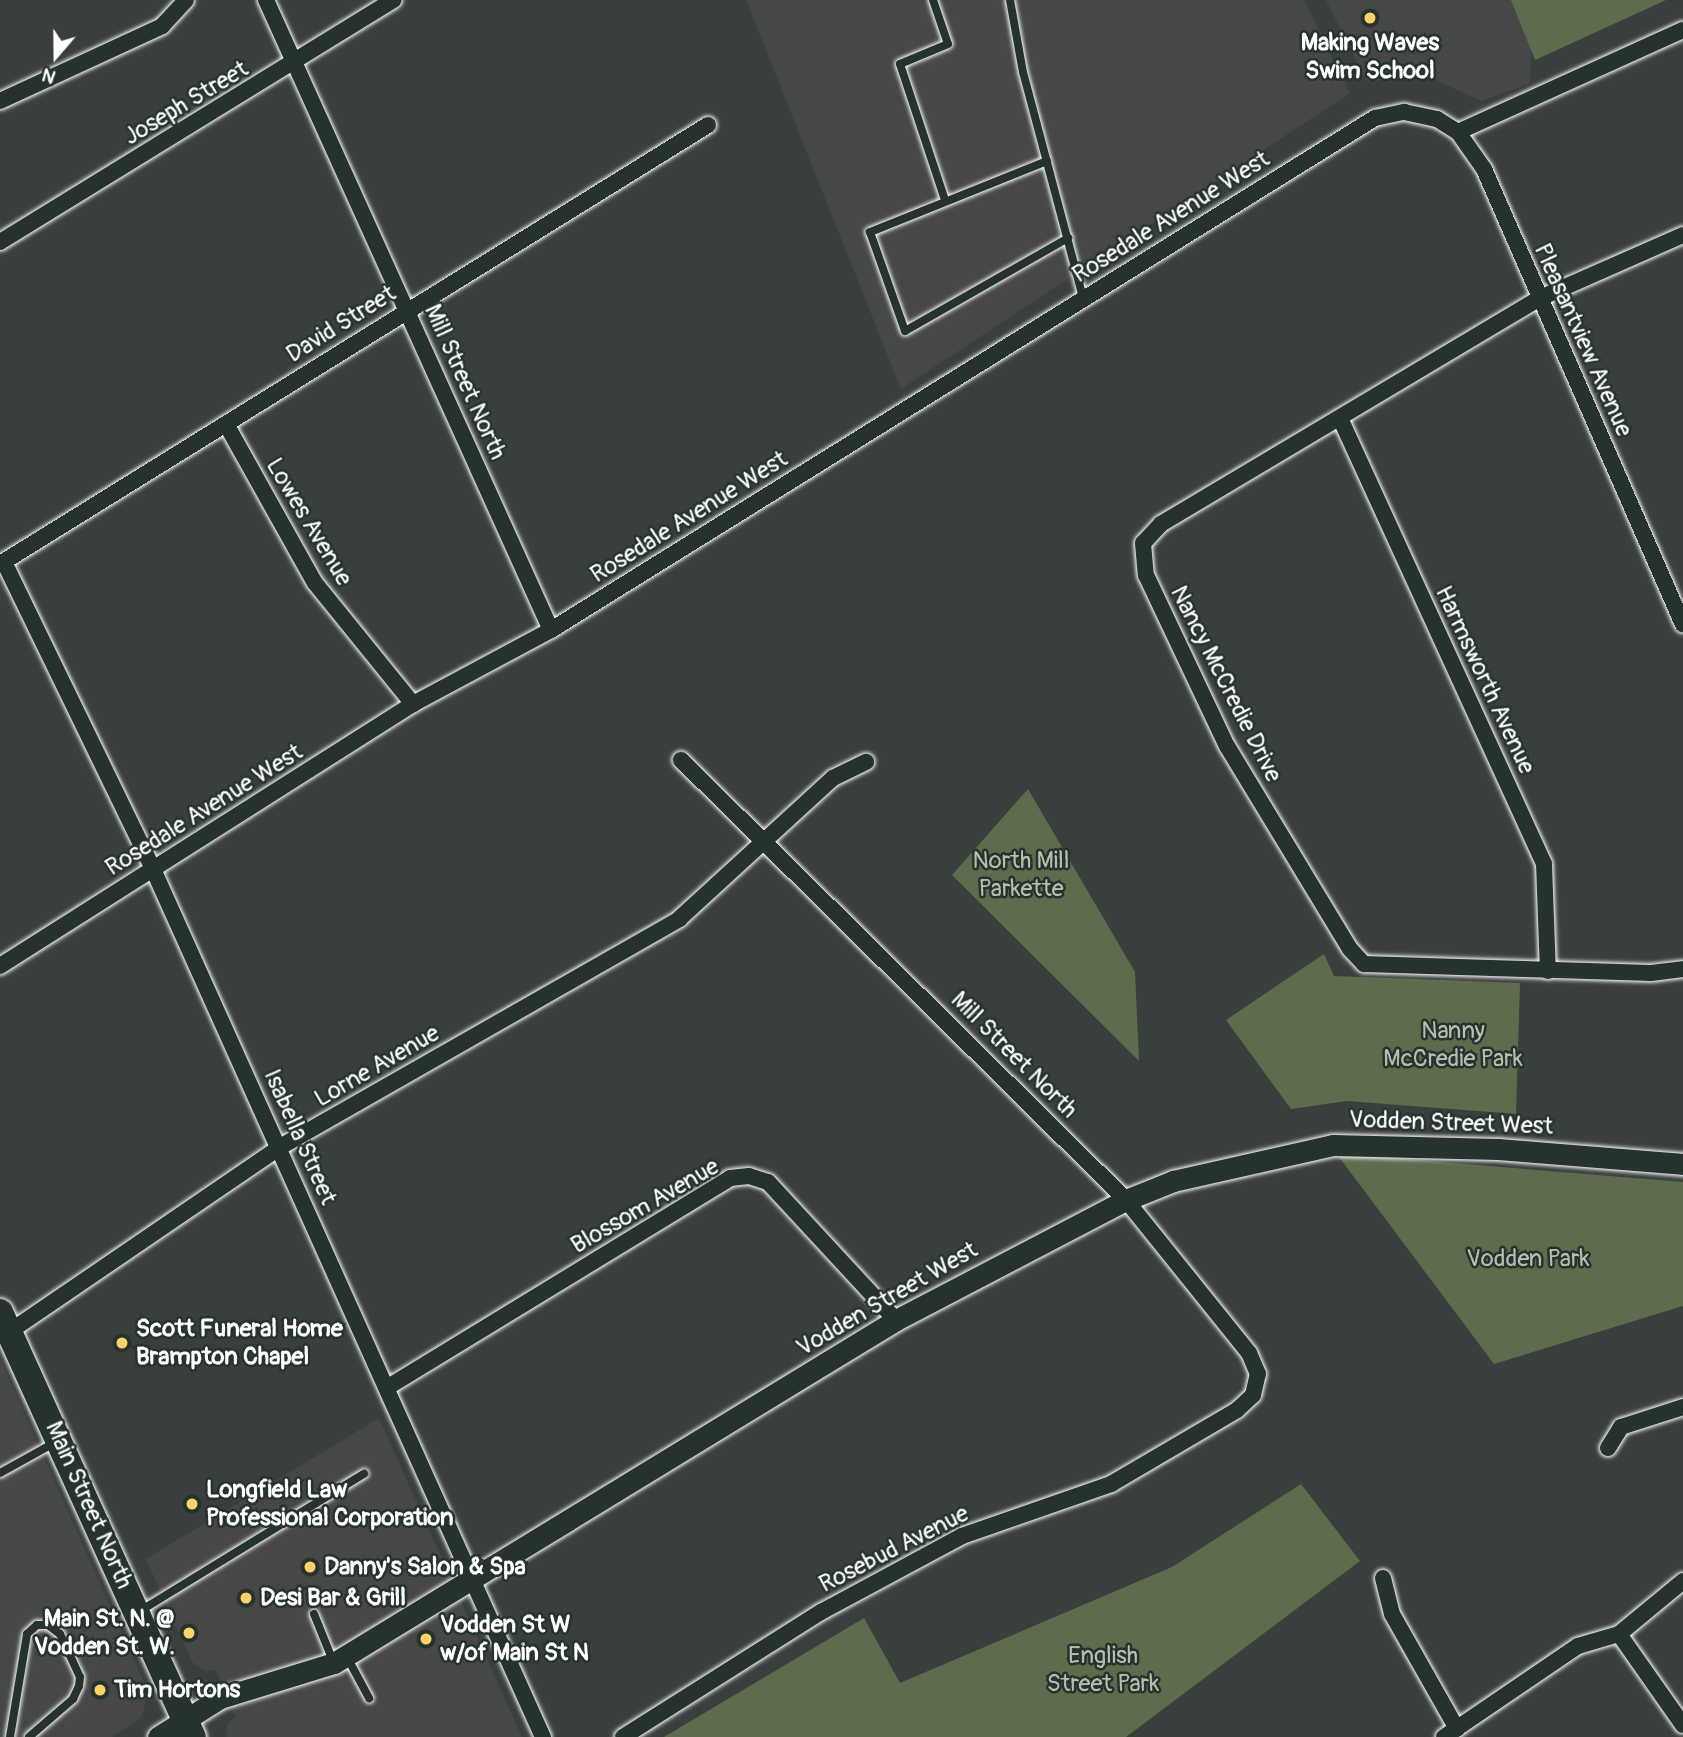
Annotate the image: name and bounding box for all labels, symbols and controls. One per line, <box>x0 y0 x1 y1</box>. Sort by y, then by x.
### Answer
marker: Making Waves Swim School <box>1362 10 1378 26</box>
north arrow <box>21 21 91 91</box>
place label: Making Waves Swim School <box>1301 29 1439 85</box>
street label: Joseph Street <box>119 55 253 151</box>
text: N <box>39 62 59 89</box>
street label: Rosedale Avenue West <box>1067 145 1275 289</box>
street label: Pleasantview Avenue <box>1527 239 1639 441</box>
street label: David Street <box>281 279 401 369</box>
street label: Mill Street North <box>418 300 512 464</box>
street label: Rosedale Avenue West <box>585 445 793 589</box>
street label: Lowes Avenue <box>260 453 358 591</box>
street label: Nancy McCredie Drive <box>1164 581 1288 787</box>
street label: Harmsworth Avenue <box>1429 581 1541 779</box>
street label: Rosedale Avenue West <box>100 738 308 882</box>
park label: North Mill Parkette <box>973 847 1069 903</box>
street label: Mill Street North <box>945 986 1083 1124</box>
park label: Nanny McCredie Park <box>1383 1017 1523 1073</box>
street label: Lorne Avenue <box>309 1019 445 1113</box>
street label: Isabella Street <box>257 1065 343 1209</box>
street label: Vodden Street West <box>1348 1105 1554 1141</box>
street label: Blossom Avenue <box>566 1152 724 1260</box>
street label: Vodden Street West <box>791 1235 983 1363</box>
park label: Vodden Park <box>1466 1245 1590 1273</box>
place label: Scott Funeral Home Brampton Chapel <box>136 1315 343 1371</box>
marker: Scott Funeral Home Brampton Chapel <box>114 1335 130 1351</box>
street label: Main Street North <box>39 1417 139 1593</box>
place label: Longfield Law Professional Corporation <box>206 1476 454 1532</box>
marker: Longfield Law Professional Corporation <box>184 1496 200 1512</box>
street label: Rosebud Avenue <box>814 1499 974 1599</box>
place label: Danny's Salon & Spa <box>324 1553 526 1581</box>
marker: Danny's Salon & Spa <box>302 1559 318 1575</box>
place label: Desi Bar & Grill <box>260 1584 406 1612</box>
marker: Desi Bar & Grill <box>238 1590 254 1606</box>
place label: Main St. N. @ Vodden St. W. <box>34 1605 175 1661</box>
place label: Vodden St W w/of Main St N <box>440 1611 589 1667</box>
marker: Main St. N. @ Vodden St. W. <box>181 1625 197 1641</box>
marker: Vodden St W w/of Main St N <box>418 1631 434 1647</box>
park label: English Street Park <box>1047 1642 1159 1698</box>
place label: Tim Hortons <box>114 1676 240 1704</box>
marker: Tim Hortons <box>92 1682 108 1698</box>

